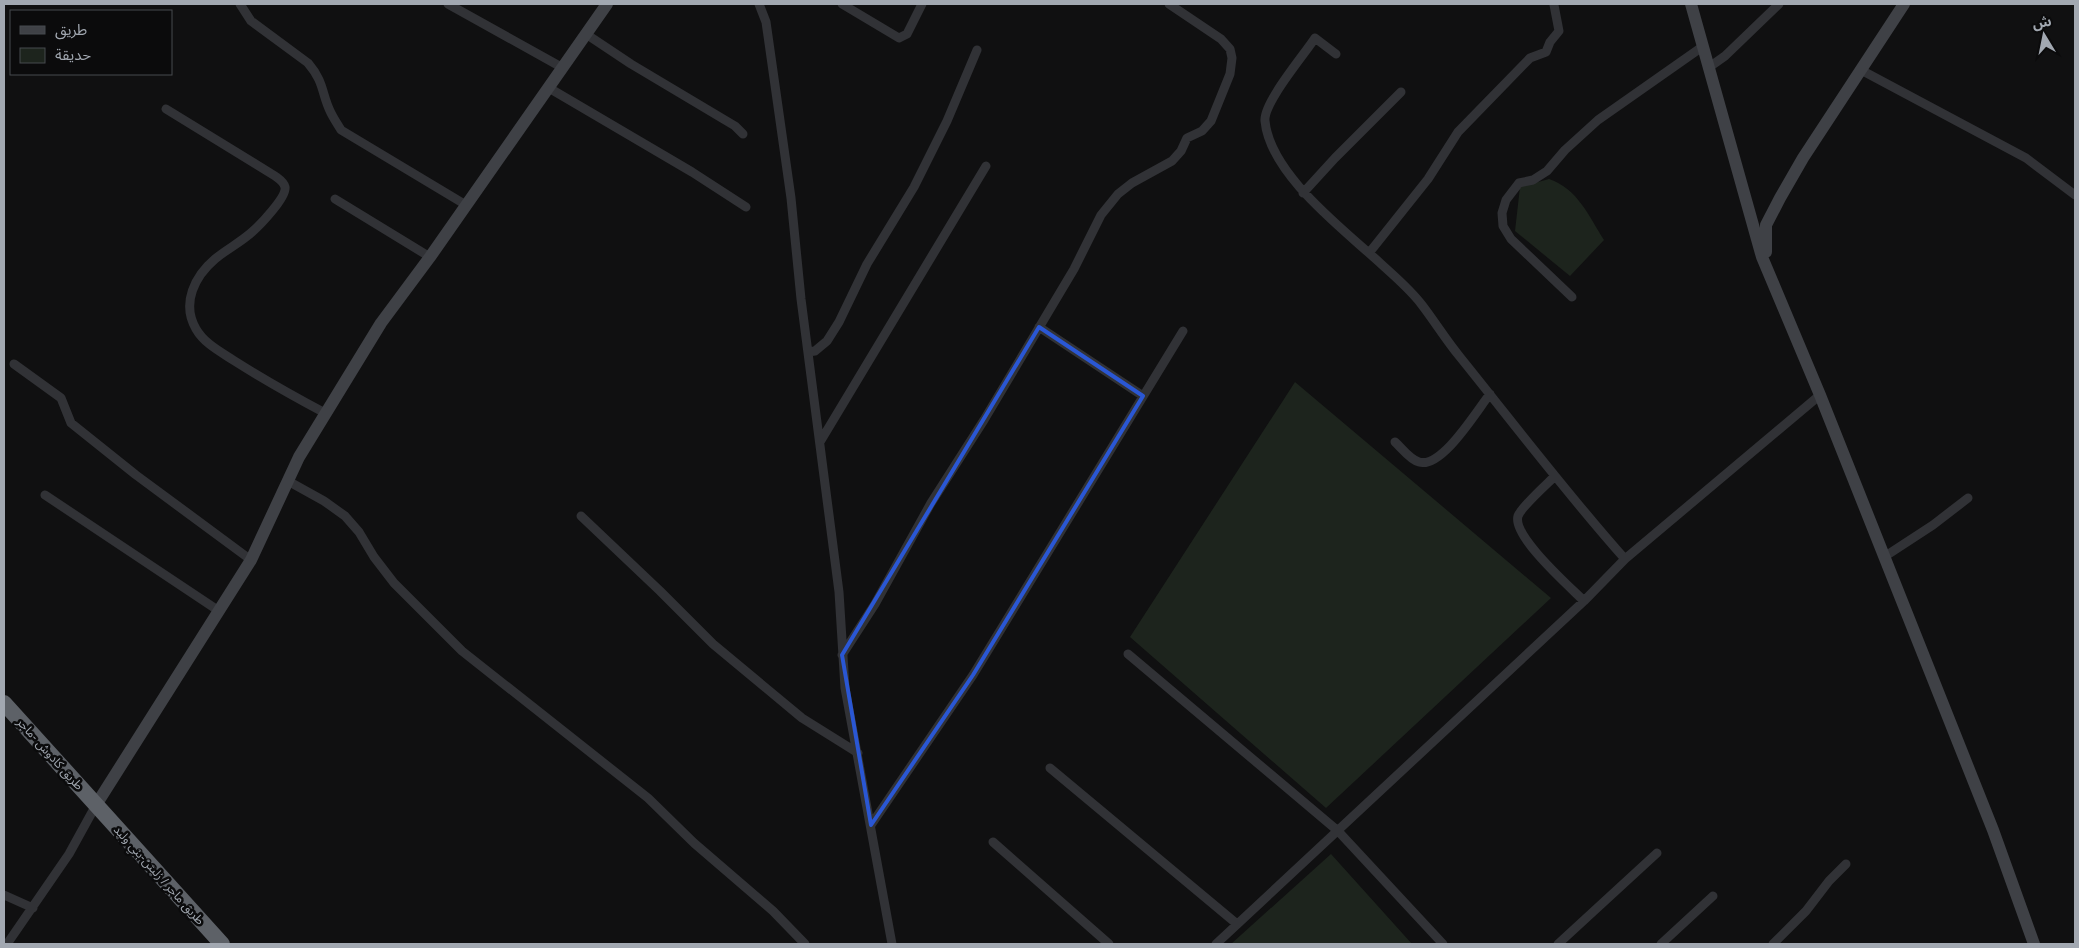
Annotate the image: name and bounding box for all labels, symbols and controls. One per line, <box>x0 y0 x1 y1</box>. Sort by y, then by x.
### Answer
legend <box>10 10 172 75</box>
north arrow <box>2019 10 2069 60</box>
text: ش <box>2031 13 2053 32</box>
text: طريق <box>55 21 87 40</box>
text: حديقة <box>55 46 91 63</box>
street label: طريق كادوش -ماجر <box>13 714 86 794</box>
street label: طريق ماجر / زليتن-بني وليد <box>109 823 207 929</box>

